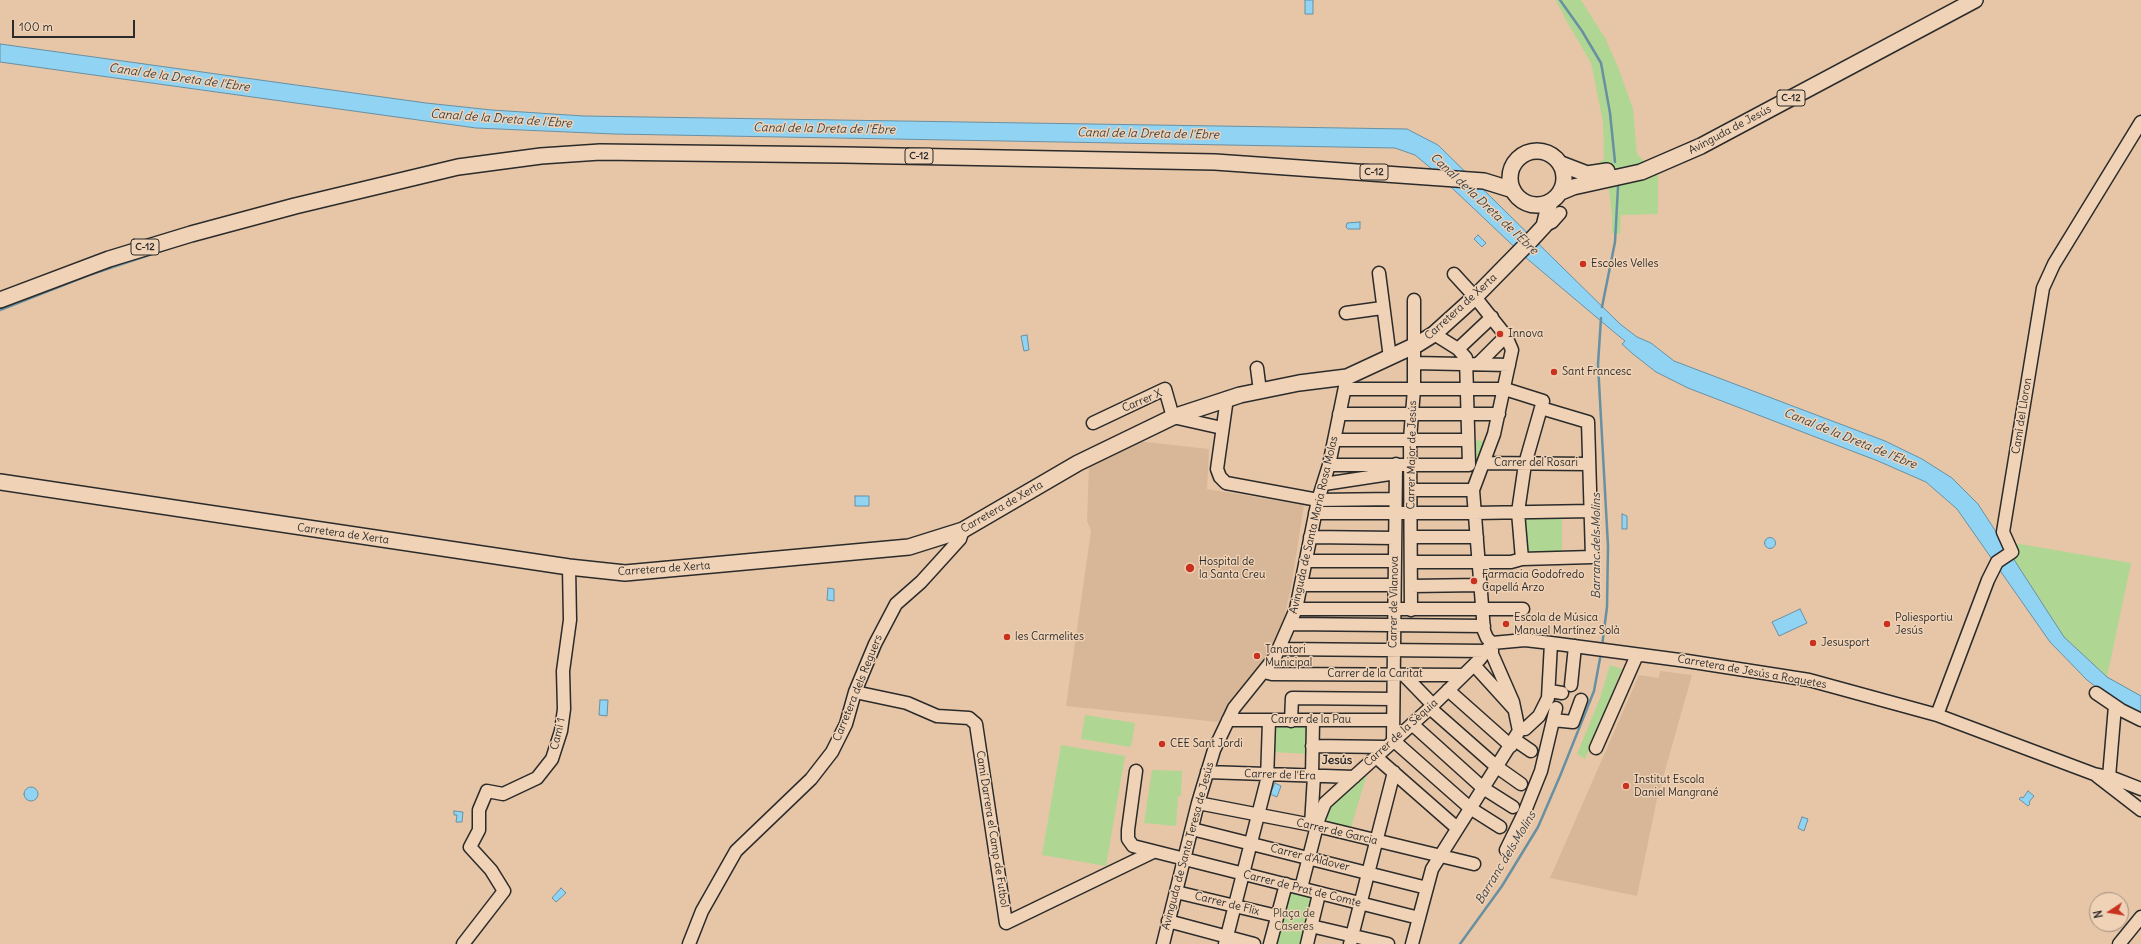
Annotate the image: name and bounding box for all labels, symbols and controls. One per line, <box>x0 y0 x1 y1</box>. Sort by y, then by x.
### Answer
scale bar <box>14 12 137 38</box>
text: 100 m <box>19 19 53 34</box>
water label: Canal de la Dreta de l'Ebre <box>108 61 250 95</box>
road number: C-12 <box>1777 90 1805 106</box>
street label: Avinguda de Jesús <box>1686 103 1774 157</box>
water label: Canal de la Dreta de l'Ebre <box>430 107 572 131</box>
water label: Canal de la Dreta de l'Ebre <box>753 121 895 137</box>
water label: Canal de la Dreta de l'Ebre <box>1077 126 1219 142</box>
road number: C-12 <box>905 148 933 164</box>
water label: Canal de la Dreta de l'Ebre <box>1427 150 1541 258</box>
road number: C-12 <box>1360 164 1388 180</box>
road number: C-12 <box>131 239 159 255</box>
place label: Escoles Velles <box>1591 257 1658 271</box>
marker: Escoles Velles <box>1578 259 1588 269</box>
street label: Carretera de Xerta <box>1422 271 1500 343</box>
place label: Innova <box>1508 327 1543 341</box>
marker: Innova <box>1495 329 1505 339</box>
place label: Sant Francesc <box>1562 365 1632 379</box>
marker: Sant Francesc <box>1549 367 1559 377</box>
street label: Camí del Lloron <box>2009 377 2035 455</box>
street label: Carrer X <box>1120 387 1164 415</box>
street label: Carrer Major de Jesús <box>1404 400 1420 510</box>
water label: Canal de la Dreta de l'Ebre <box>1781 406 1919 472</box>
street label: Avinguda de Santa Maria Rosa Molas <box>1287 435 1341 615</box>
street label: Carrer del Rosari <box>1494 456 1578 470</box>
street label: Carretera de Xerta <box>959 478 1045 536</box>
water label: Barranc dels Molins <box>1590 493 1604 599</box>
street label: Carretera de Xerta <box>296 521 390 547</box>
place label: Hospital de la Santa Creu <box>1199 555 1265 581</box>
street label: Carrer de Vilanova <box>1387 556 1401 648</box>
street label: Carretera de Xerta <box>617 559 711 579</box>
marker: Hospital de la Santa Creu <box>1184 562 1196 574</box>
place label: Farmacia Godofredo Capellá Arzo <box>1482 568 1584 594</box>
marker: Farmacia Godofredo Capellá Arzo <box>1469 576 1479 586</box>
place label: Escola de Música Manuel Martínez Solà <box>1514 611 1620 637</box>
place label: Poliesportiu Jesús <box>1895 611 1953 637</box>
marker: Escola de Música Manuel Martínez Solà <box>1501 619 1511 629</box>
marker: Poliesportiu Jesús <box>1882 619 1892 629</box>
place label: les Carmelites <box>1015 630 1084 644</box>
marker: les Carmelites <box>1002 632 1012 642</box>
street label: Carretera dels Reguers <box>831 633 885 743</box>
place label: Jesusport <box>1821 636 1870 650</box>
marker: Jesusport <box>1808 638 1818 648</box>
place label: Tanatori Municipal <box>1265 643 1312 669</box>
marker: Tanatori Municipal <box>1252 651 1262 661</box>
street label: Carretera de Jesús a Roquetes <box>1676 652 1828 692</box>
street label: Carrer de la Caritat <box>1327 667 1423 681</box>
street label: Carrer de la Sèquia <box>1361 696 1441 770</box>
street label: Carrer de la Pau <box>1271 713 1351 727</box>
street label: Camí 1 <box>548 717 568 751</box>
place label: CEE Sant Jordi <box>1170 737 1243 751</box>
marker: CEE Sant Jordi <box>1157 739 1167 749</box>
street label: Camí Darrera el Camp de Futbol <box>973 750 1011 908</box>
district label: Jesús <box>1322 754 1352 768</box>
street label: Avinguda de Santa Teresa de Jesús <box>1159 761 1217 931</box>
street label: Carrer de l'Era <box>1244 767 1316 783</box>
place label: Institut Escola Daniel Mangrané <box>1634 773 1719 799</box>
marker: Institut Escola Daniel Mangrané <box>1621 781 1631 791</box>
water label: Barranc dels Molins <box>1473 809 1539 907</box>
street label: Carrer de Garcia <box>1295 816 1379 848</box>
street label: Carrer d'Aldover <box>1269 842 1351 874</box>
street label: Carrer de Prat de Comte <box>1242 868 1362 910</box>
street label: Carrer de Flix <box>1193 890 1261 918</box>
north arrow <box>2089 892 2129 932</box>
park label: Plaça de Caseres <box>1273 907 1315 933</box>
text: N <box>2091 909 2106 919</box>

